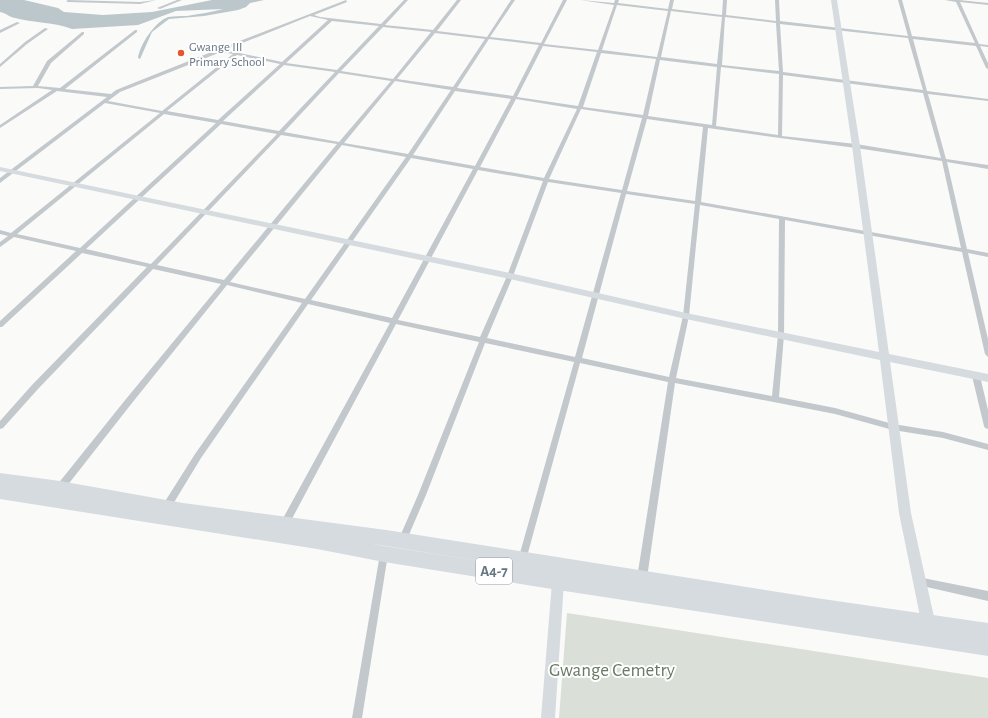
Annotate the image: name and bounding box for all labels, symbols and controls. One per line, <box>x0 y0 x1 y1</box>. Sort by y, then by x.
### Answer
place label: Gwange III Primary School <box>189 41 265 69</box>
marker: Gwange III Primary School <box>176 48 186 58</box>
road number: A4-7 <box>476 558 512 584</box>
park label: Gwange Cemetry <box>549 661 675 680</box>

